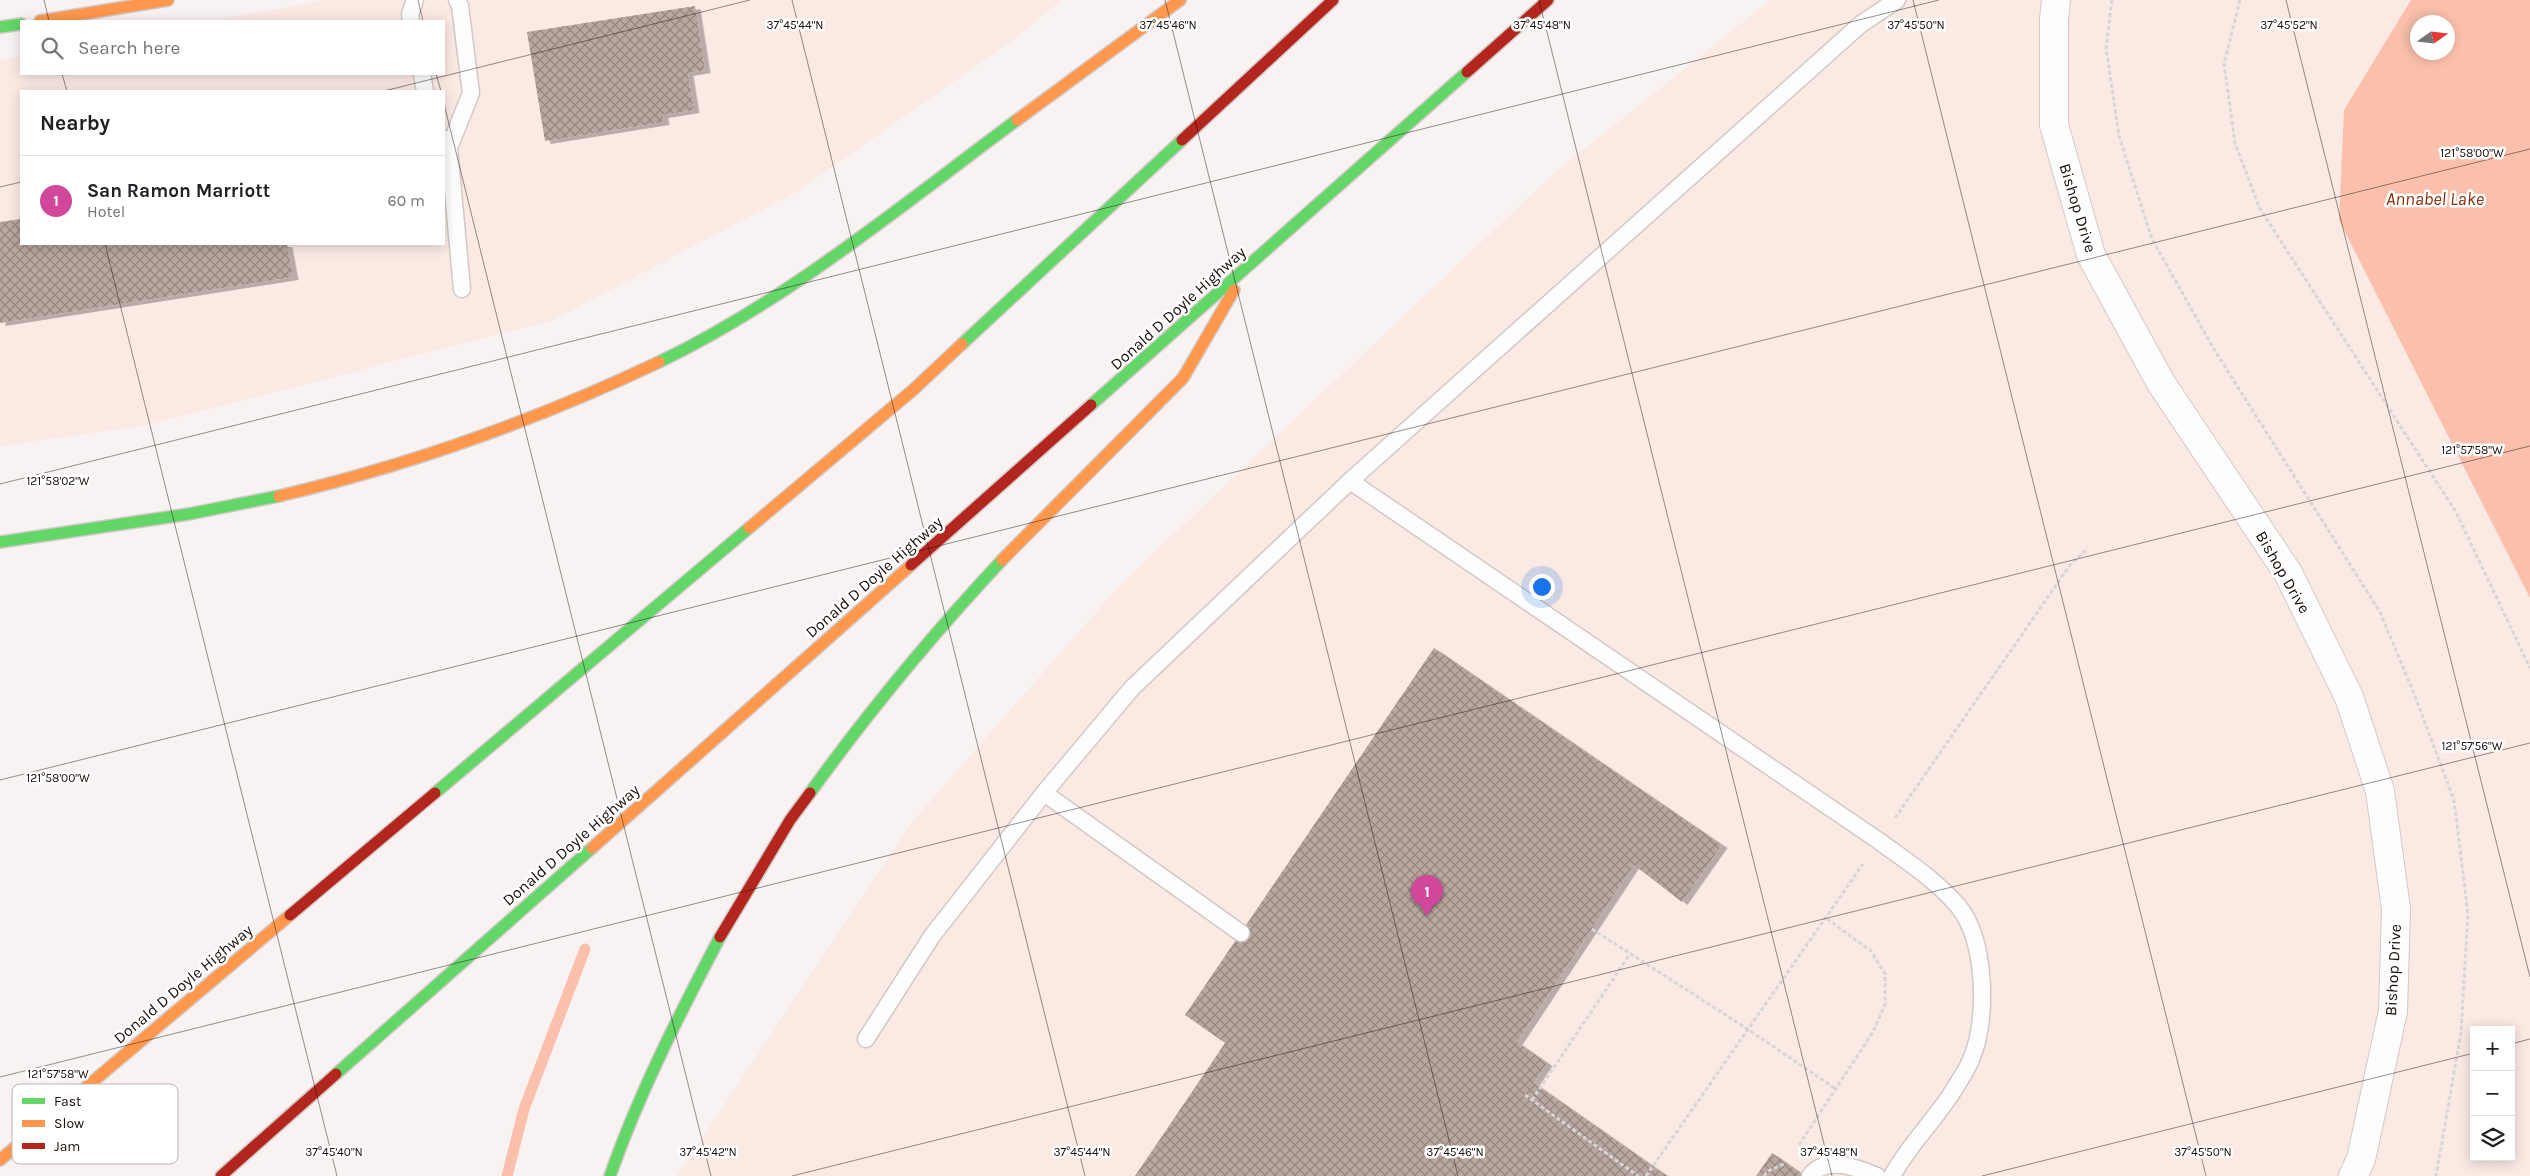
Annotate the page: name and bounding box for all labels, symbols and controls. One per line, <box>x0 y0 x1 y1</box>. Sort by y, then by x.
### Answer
north arrow <box>2410 15 2455 60</box>
text: 37°45'44"N <box>766 18 824 32</box>
text: 37°45'46"N <box>1139 18 1197 32</box>
text: 37°45'48"N <box>1513 18 1571 32</box>
text: 37°45'50"N <box>1887 18 1945 32</box>
text: 37°45'52"N <box>2260 18 2318 32</box>
search box <box>20 20 445 75</box>
icon: search <box>38 34 66 62</box>
text: Search here <box>78 37 180 59</box>
text: Nearby <box>40 111 110 135</box>
text: 121°58'00"W <box>2440 146 2504 160</box>
street label: Bishop Drive <box>2055 161 2101 255</box>
text: San Ramon Marriott <box>87 180 270 202</box>
water label: Annabel Lake <box>2386 188 2484 210</box>
text: 1 <box>53 191 59 210</box>
text: 60 m <box>388 191 425 210</box>
text: Hotel <box>87 202 125 221</box>
street label: Donald D Doyle Highway <box>1107 242 1250 374</box>
text: 121°57'58"W <box>2441 443 2503 457</box>
text: 121°58'02"W <box>26 474 90 488</box>
street label: Donald D Doyle Highway <box>802 512 947 642</box>
street label: Bishop Drive <box>2252 527 2314 617</box>
your location <box>1529 574 1555 600</box>
text: 121°57'56"W <box>2441 739 2503 753</box>
text: 121°58'00"W <box>26 771 90 785</box>
street label: Donald D Doyle Highway <box>499 780 644 910</box>
pin: 1 <box>1411 875 1443 916</box>
street label: Donald D Doyle Highway <box>110 920 257 1048</box>
street label: Bishop Drive <box>2381 924 2405 1016</box>
map controls <box>2470 1026 2515 1161</box>
button: + <box>2470 1026 2515 1071</box>
text: 121°57'58"W <box>27 1067 89 1081</box>
button: − <box>2470 1071 2515 1116</box>
legend <box>12 1084 178 1164</box>
text: Fast <box>54 1093 81 1110</box>
text: Slow <box>54 1115 84 1132</box>
button: layers <box>2470 1116 2515 1161</box>
text: Jam <box>54 1138 80 1155</box>
text: 37°45'40"N <box>305 1145 363 1159</box>
text: 37°45'42"N <box>679 1145 737 1159</box>
text: 37°45'44"N <box>1053 1145 1111 1159</box>
text: 37°45'46"N <box>1426 1145 1484 1159</box>
text: 37°45'48"N <box>1800 1145 1858 1159</box>
text: 37°45'50"N <box>2174 1145 2232 1159</box>

